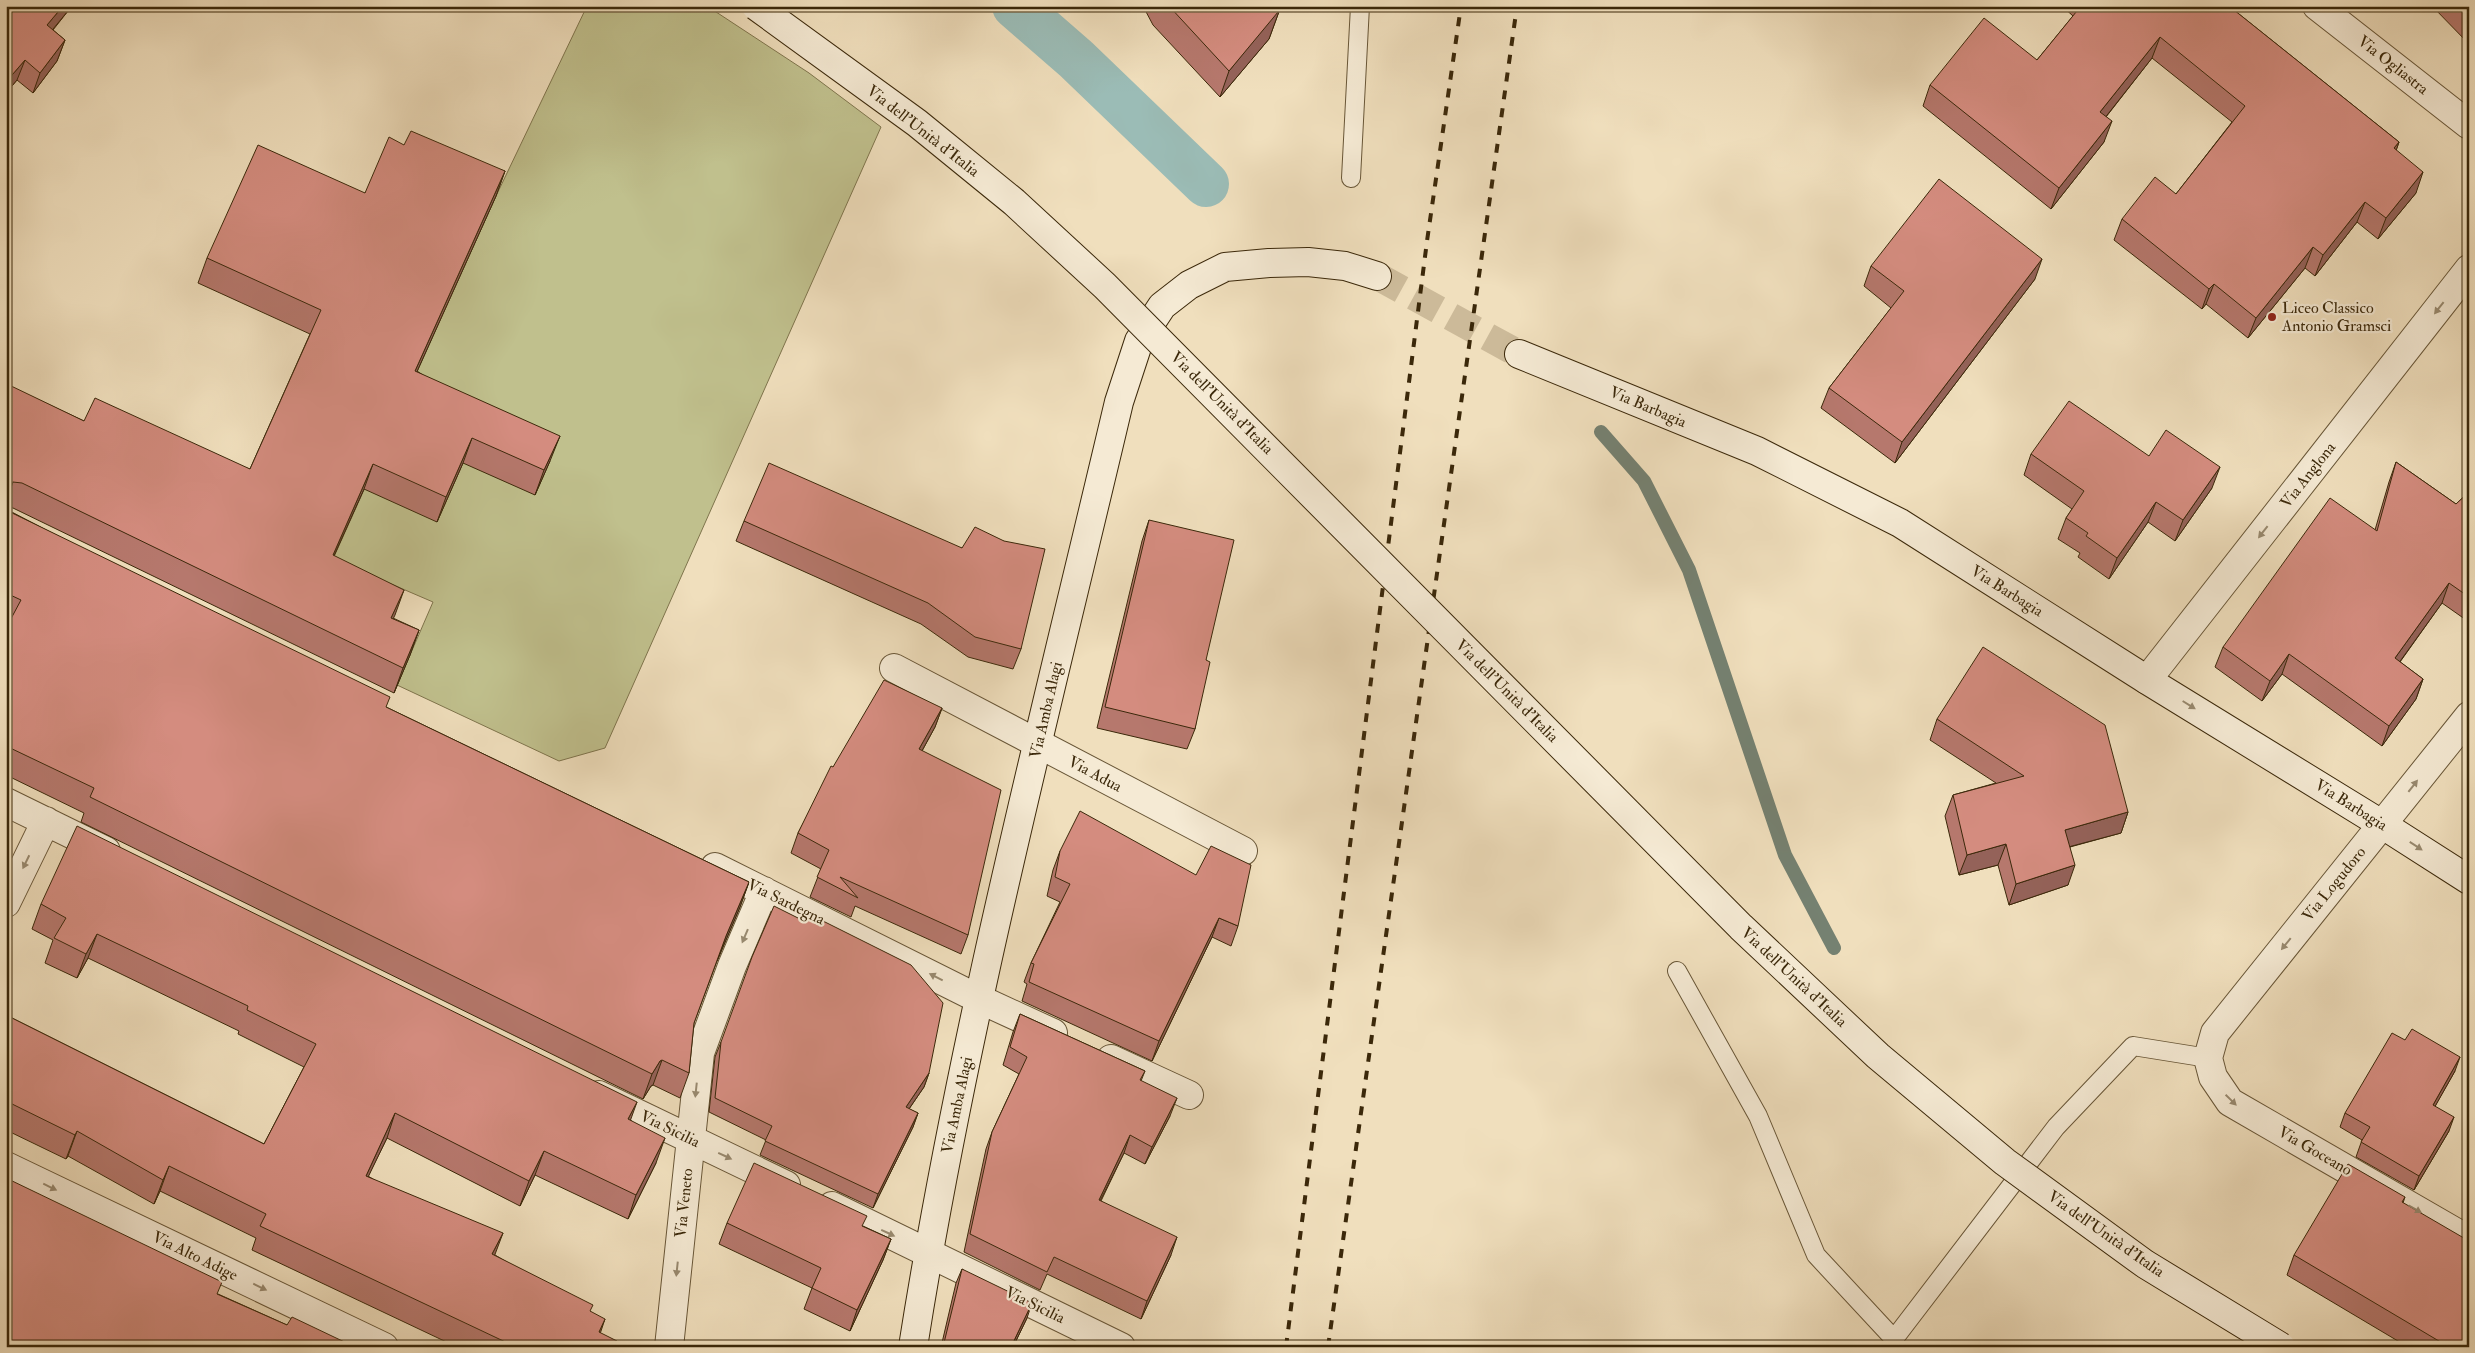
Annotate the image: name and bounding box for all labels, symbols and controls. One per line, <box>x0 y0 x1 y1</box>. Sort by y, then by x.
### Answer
street label: Via Ogliastra <box>2354 31 2433 99</box>
street label: Via dell'Unità d'Italia <box>863 81 984 182</box>
place label: Liceo Classico Antonio Gramsci <box>2281 298 2391 336</box>
one-way arrow <box>2433 301 2444 314</box>
marker: Liceo Classico Antonio Gramsci <box>2266 311 2278 323</box>
street label: Via dell'Unità d'Italia <box>1166 347 1278 459</box>
street label: Via Barbagia <box>1607 382 1690 432</box>
street label: Via Anglona <box>2276 438 2340 512</box>
one-way arrow <box>2258 525 2268 539</box>
street label: Via Barbagia <box>1967 561 2047 621</box>
street label: Via dell'Unità d'Italia <box>1451 635 1563 747</box>
street label: Via Amba Alagi <box>1025 660 1067 760</box>
one-way arrow <box>2182 701 2195 710</box>
street label: Via Adua <box>1065 751 1126 797</box>
street label: Via Barbagia <box>2311 775 2391 835</box>
one-way arrow <box>2408 780 2419 793</box>
one-way arrow <box>2410 841 2423 851</box>
street label: Via Logudoro <box>2298 842 2370 925</box>
one-way arrow <box>22 855 30 869</box>
street label: Via Sardegna <box>744 875 829 930</box>
street label: Via dell'Unità d'Italia <box>1737 923 1851 1032</box>
one-way arrow <box>741 929 749 944</box>
one-way arrow <box>2280 937 2291 950</box>
one-way arrow <box>928 973 943 981</box>
street label: Via Amba Alagi <box>937 1055 977 1155</box>
one-way arrow <box>692 1082 700 1098</box>
one-way arrow <box>2225 1094 2237 1106</box>
street label: Via Sicilia <box>637 1106 704 1152</box>
street label: Via Goceano <box>2274 1122 2356 1180</box>
one-way arrow <box>718 1152 732 1160</box>
street label: Via Veneto <box>670 1167 698 1239</box>
one-way arrow <box>43 1183 57 1191</box>
street label: Via dell'Unità d'Italia <box>2044 1186 2168 1282</box>
one-way arrow <box>2409 1205 2422 1214</box>
street label: Via Alto Adige <box>149 1227 241 1285</box>
one-way arrow <box>881 1229 895 1237</box>
one-way arrow <box>673 1261 681 1277</box>
street label: Via Sicilia <box>1002 1282 1069 1328</box>
one-way arrow <box>253 1284 267 1292</box>

